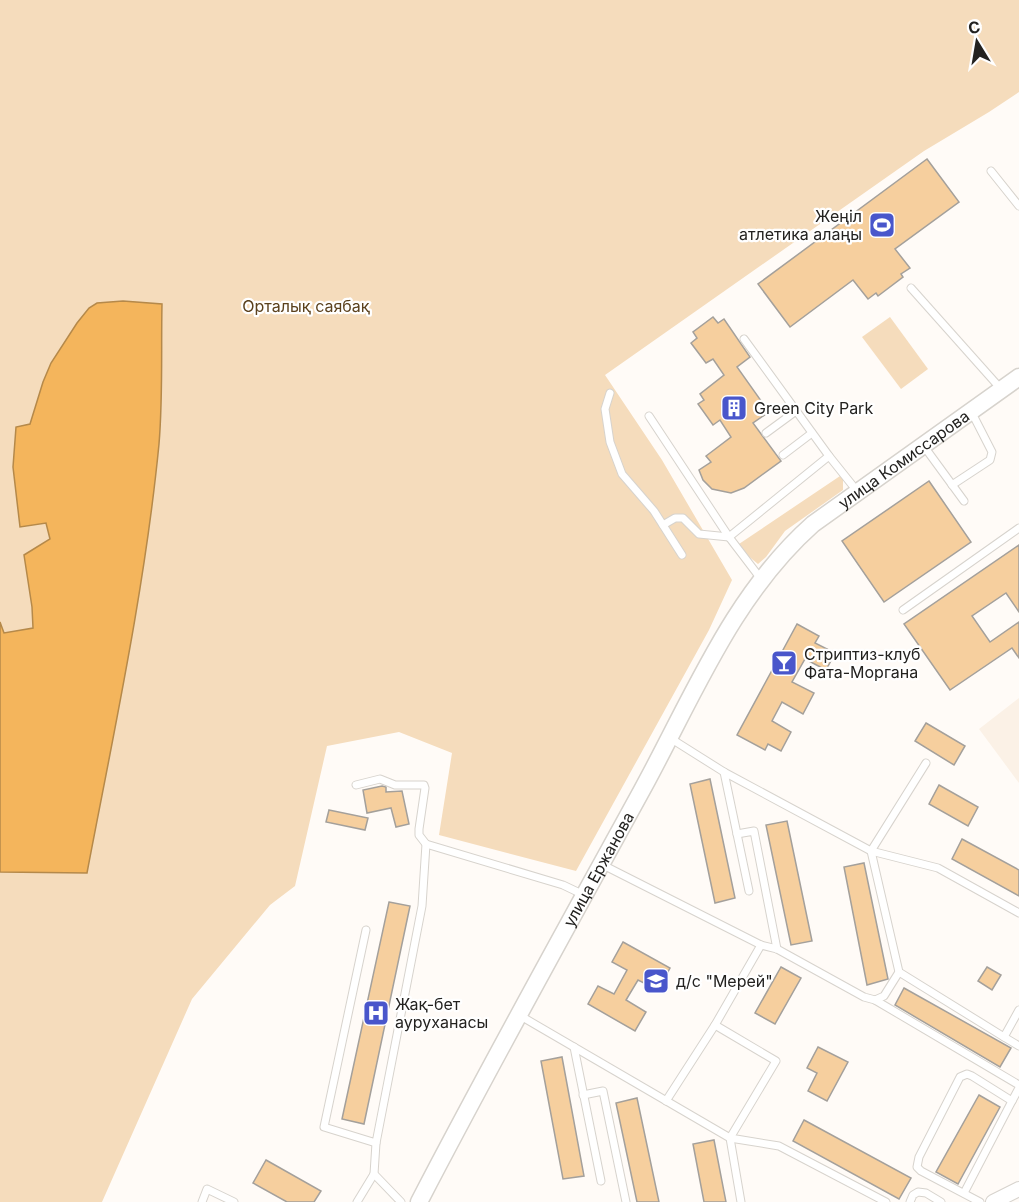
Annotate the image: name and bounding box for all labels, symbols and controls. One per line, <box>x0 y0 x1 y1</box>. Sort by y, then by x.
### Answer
north arrow <box>947 12 1007 72</box>
text: С <box>966 16 982 38</box>
place label: Жеңіл атлетика алаңы <box>739 206 862 244</box>
sports icon: Жеңіл атлетика алаңы <box>867 210 897 240</box>
park label: Орталық саябақ <box>242 296 370 316</box>
building icon: Green City Park <box>719 393 749 423</box>
place label: Green City Park <box>754 398 873 418</box>
street label: улица Комиссарова <box>834 406 973 513</box>
place label: Стриптиз-клуб Фата-Моргана <box>804 644 921 682</box>
bar icon: Стриптиз-клуб Фата-Моргана <box>769 648 799 678</box>
street label: улица Ержанова <box>559 808 638 930</box>
school or university icon: д/с "Мерей" <box>641 966 671 996</box>
place label: д/с "Мерей" <box>676 971 773 991</box>
place label: Жақ-бет ауруханасы <box>395 994 488 1032</box>
hospital icon: Жақ-бет ауруханасы <box>361 998 391 1028</box>

